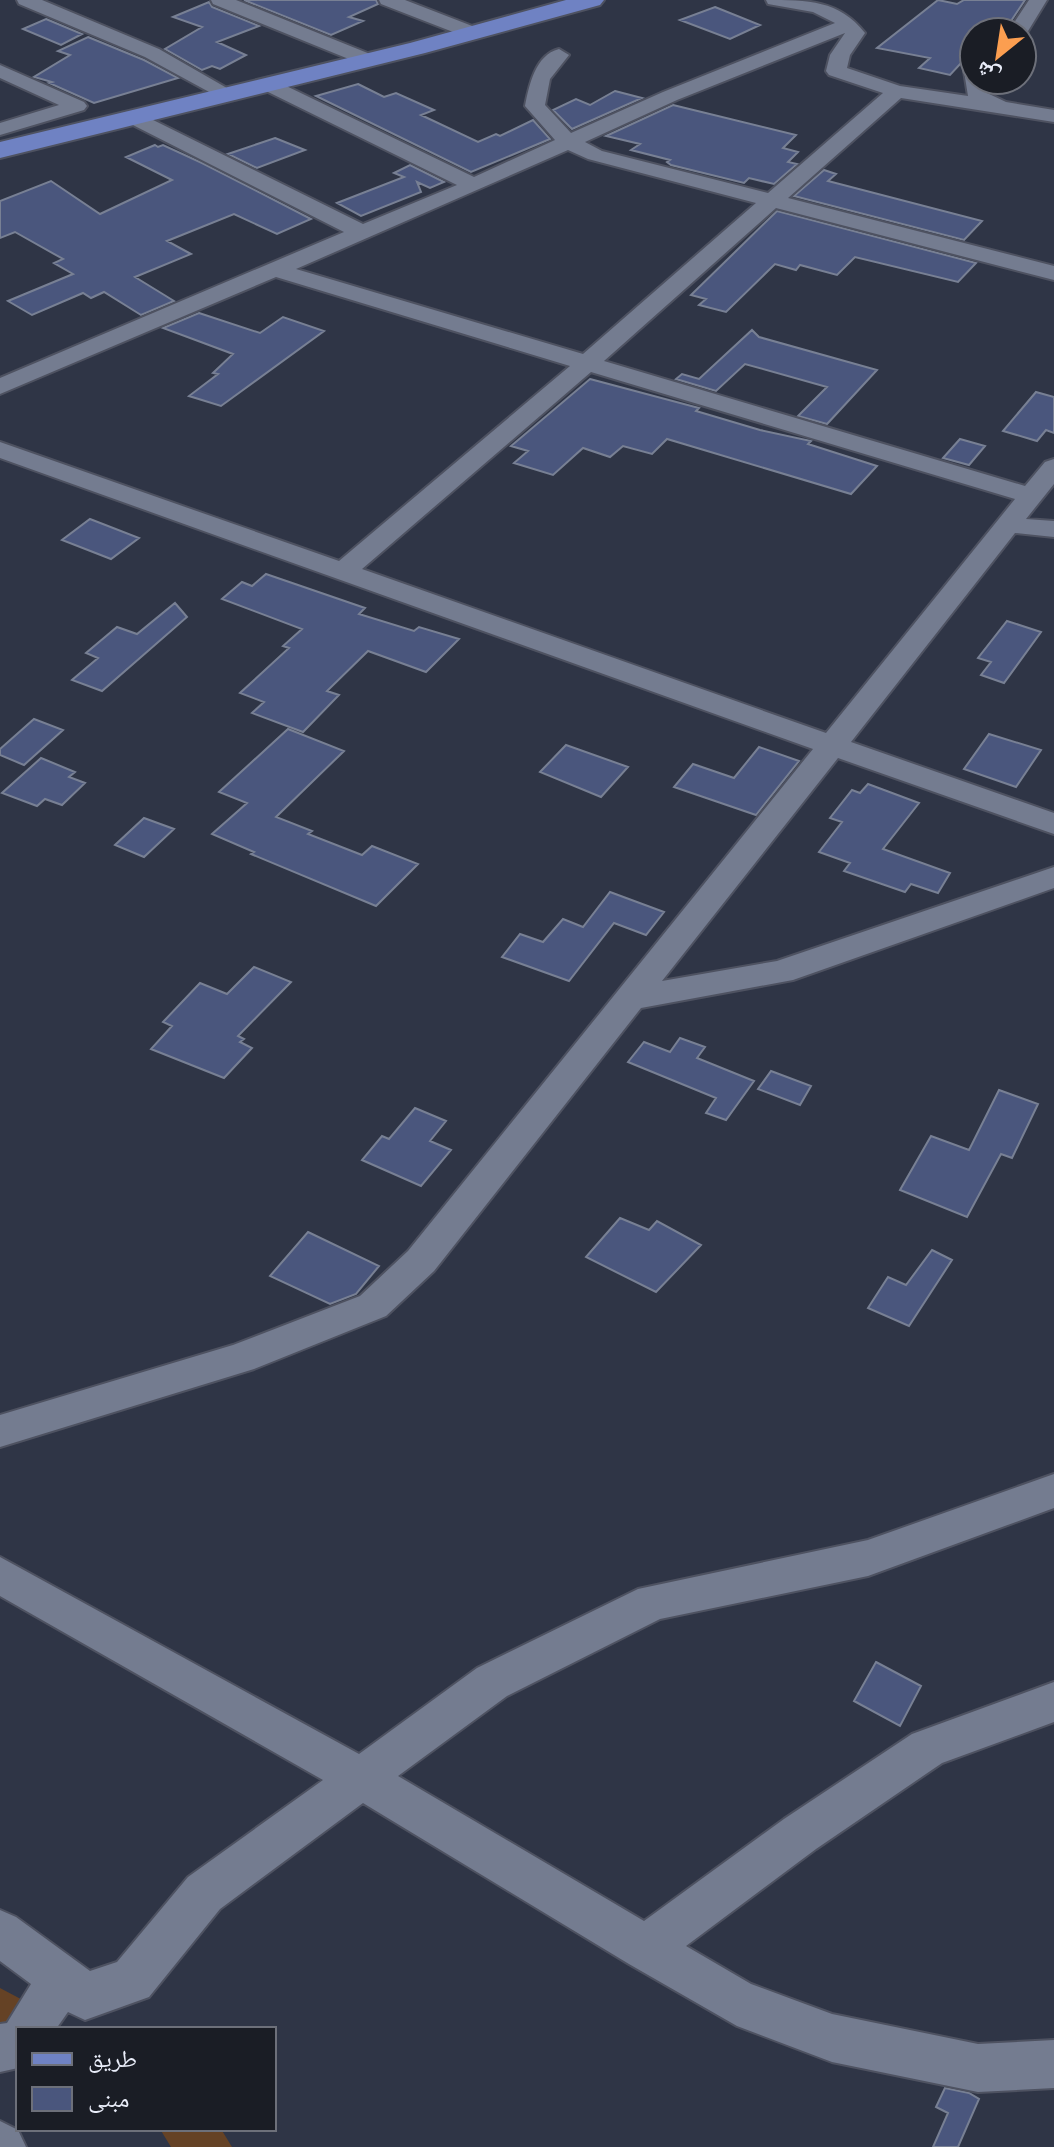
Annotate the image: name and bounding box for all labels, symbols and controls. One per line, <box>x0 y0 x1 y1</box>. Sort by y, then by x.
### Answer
north arrow <box>958 16 1038 96</box>
text: ش <box>971 54 1006 91</box>
legend <box>16 2027 276 2131</box>
text: طريق <box>88 2043 137 2074</box>
text: مبنى <box>88 2083 129 2114</box>

